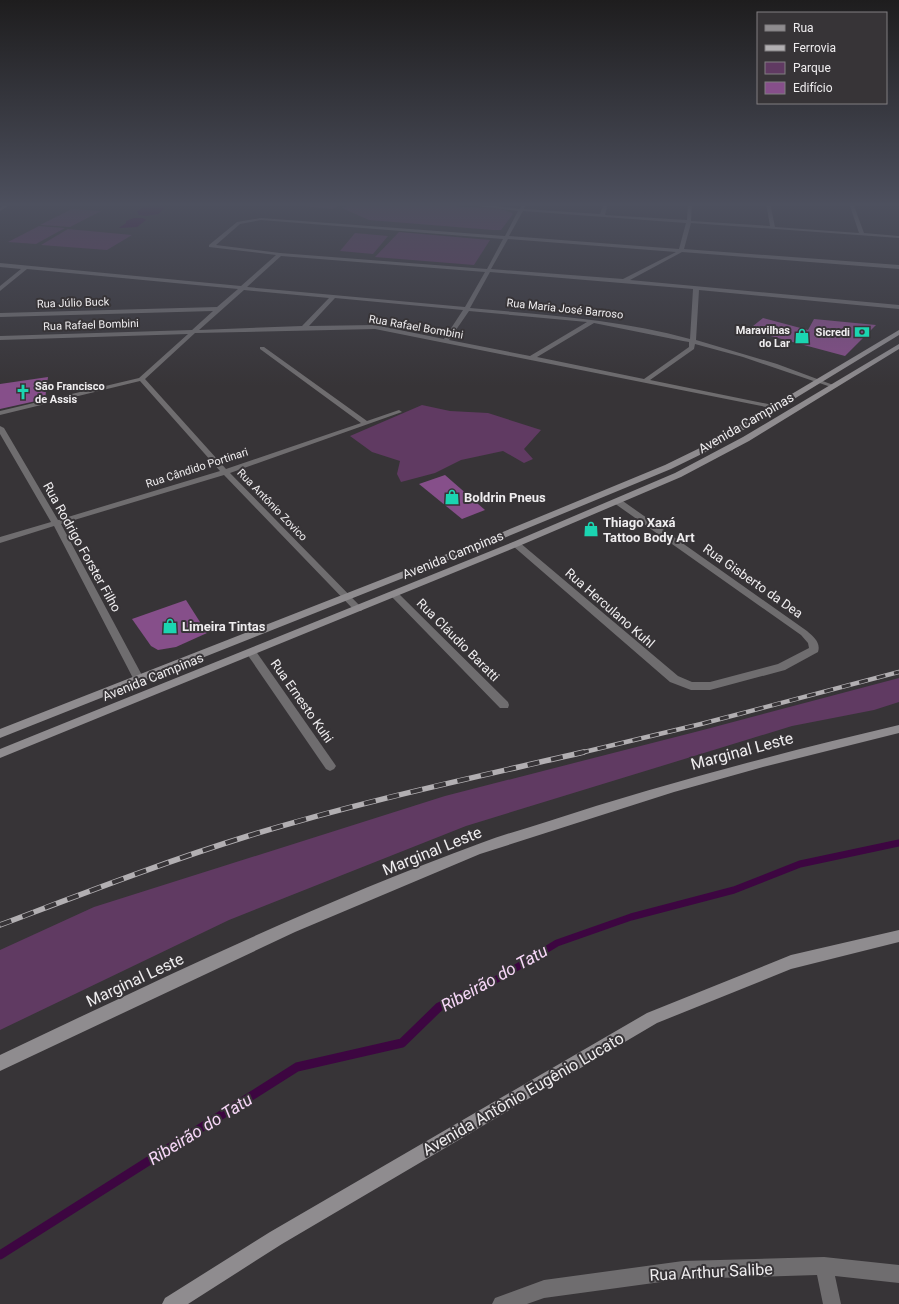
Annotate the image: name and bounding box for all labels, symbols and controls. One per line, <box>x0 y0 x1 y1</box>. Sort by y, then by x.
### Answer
legend <box>757 12 887 104</box>
text: Rua <box>793 21 814 35</box>
text: Ferrovia <box>793 41 836 55</box>
text: Parque <box>793 61 831 75</box>
text: Edifício <box>793 81 833 95</box>
street label: Rua Júlio Buck <box>37 295 110 311</box>
street label: Rua Maria José Barroso <box>506 296 624 322</box>
street label: Rua Rafael Bombini <box>368 312 464 342</box>
street label: Rua Rafael Bombini <box>43 317 139 333</box>
bank icon: Sicredi <box>853 323 871 341</box>
place label: Maravilhas do Lar <box>736 324 790 350</box>
place label: Sicredi <box>816 326 850 339</box>
shop icon: Maravilhas do Lar <box>793 327 811 345</box>
place label: São Francisco de Assis <box>35 380 105 406</box>
church icon: São Francisco de Assis <box>14 383 32 401</box>
street label: Avenida Campinas <box>696 389 797 456</box>
street label: Rua Cândido Portinari <box>144 445 250 491</box>
street label: Rua Antônio Zovico <box>234 466 310 544</box>
street label: Rua Rodrigo Forster Filho <box>40 479 124 615</box>
shop icon: Boldrin Pneus <box>443 488 461 506</box>
place label: Boldrin Pneus <box>464 490 546 505</box>
place label: Thiago Xaxá Tattoo Body Art <box>603 515 695 545</box>
shop icon: Thiago Xaxá Tattoo Body Art <box>582 520 600 538</box>
street label: Avenida Campinas <box>400 528 506 582</box>
street label: Rua Gisberto da Dea <box>700 541 806 621</box>
street label: Rua Herculano Kuhl <box>562 565 658 651</box>
street label: Rua Cláudio Baratti <box>414 596 502 684</box>
shop icon: Limeira Tintas <box>161 617 179 635</box>
place label: Limeira Tintas <box>182 619 266 634</box>
street label: Avenida Campinas <box>100 650 206 704</box>
street label: Rua Ernesto Kuhi <box>268 656 336 746</box>
street label: Marginal Leste <box>689 728 795 774</box>
street label: Marginal Leste <box>380 822 484 880</box>
water label: Ribeirão do Tatu <box>437 940 551 1016</box>
street label: Marginal Leste <box>83 949 187 1011</box>
street label: Avenida Antônio Eugênio Lucato <box>419 1028 627 1160</box>
water label: Ribeirão do Tatu <box>144 1089 256 1169</box>
street label: Rua Arthur Salibe <box>649 1259 773 1285</box>

